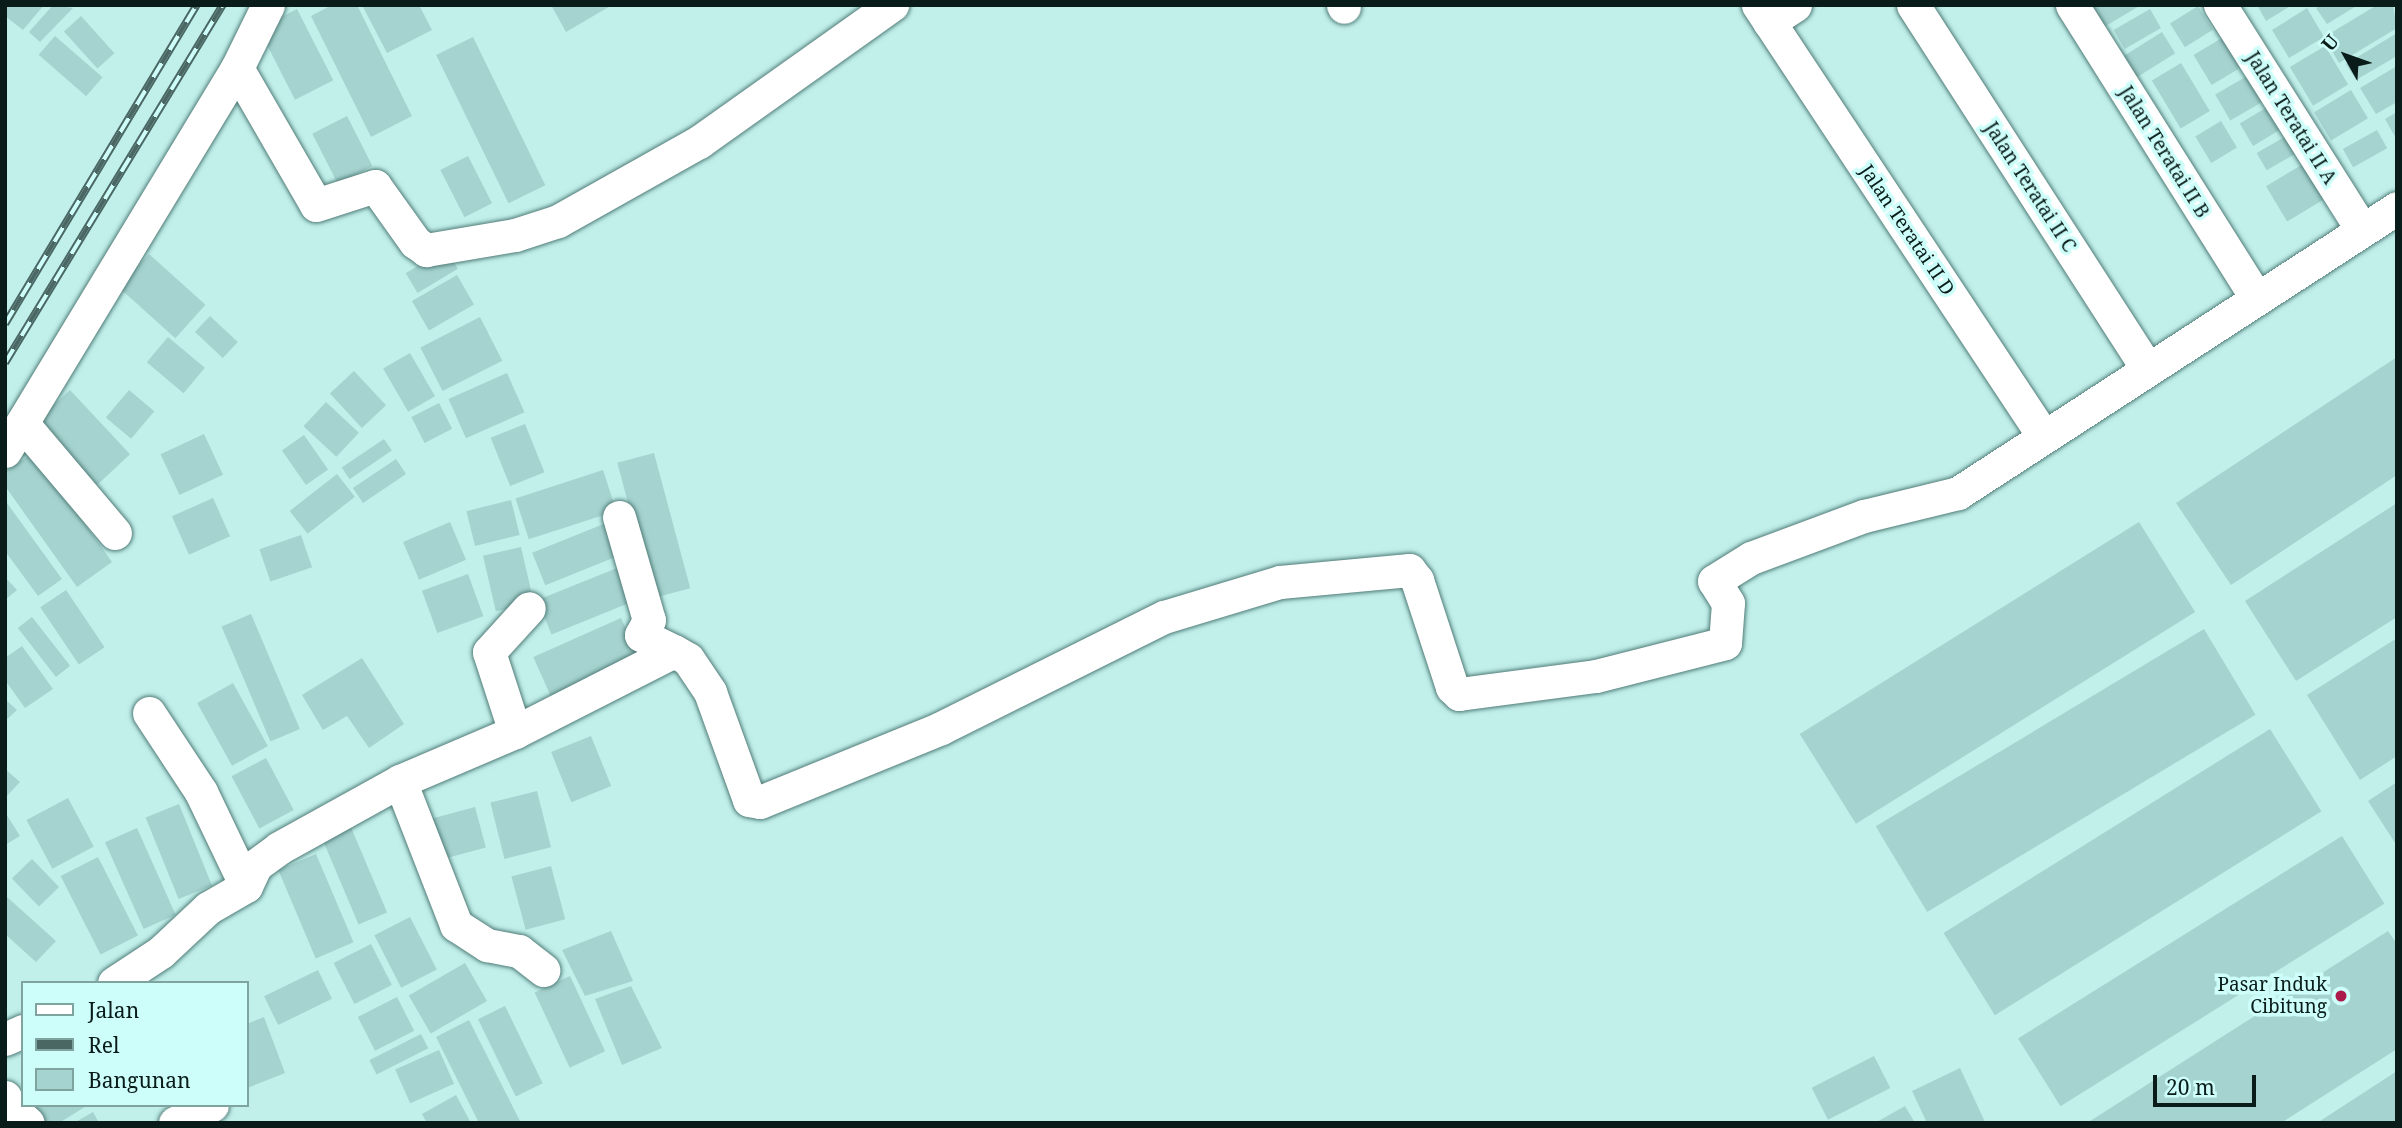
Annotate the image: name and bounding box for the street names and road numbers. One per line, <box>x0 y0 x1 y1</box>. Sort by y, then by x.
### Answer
street label: Jalan Teratai II A <box>2241 47 2341 189</box>
street label: Jalan Teratai II B <box>2114 82 2214 222</box>
street label: Jalan Teratai II C <box>1979 118 2081 256</box>
street label: Jalan Teratai II D <box>1855 160 1959 300</box>

